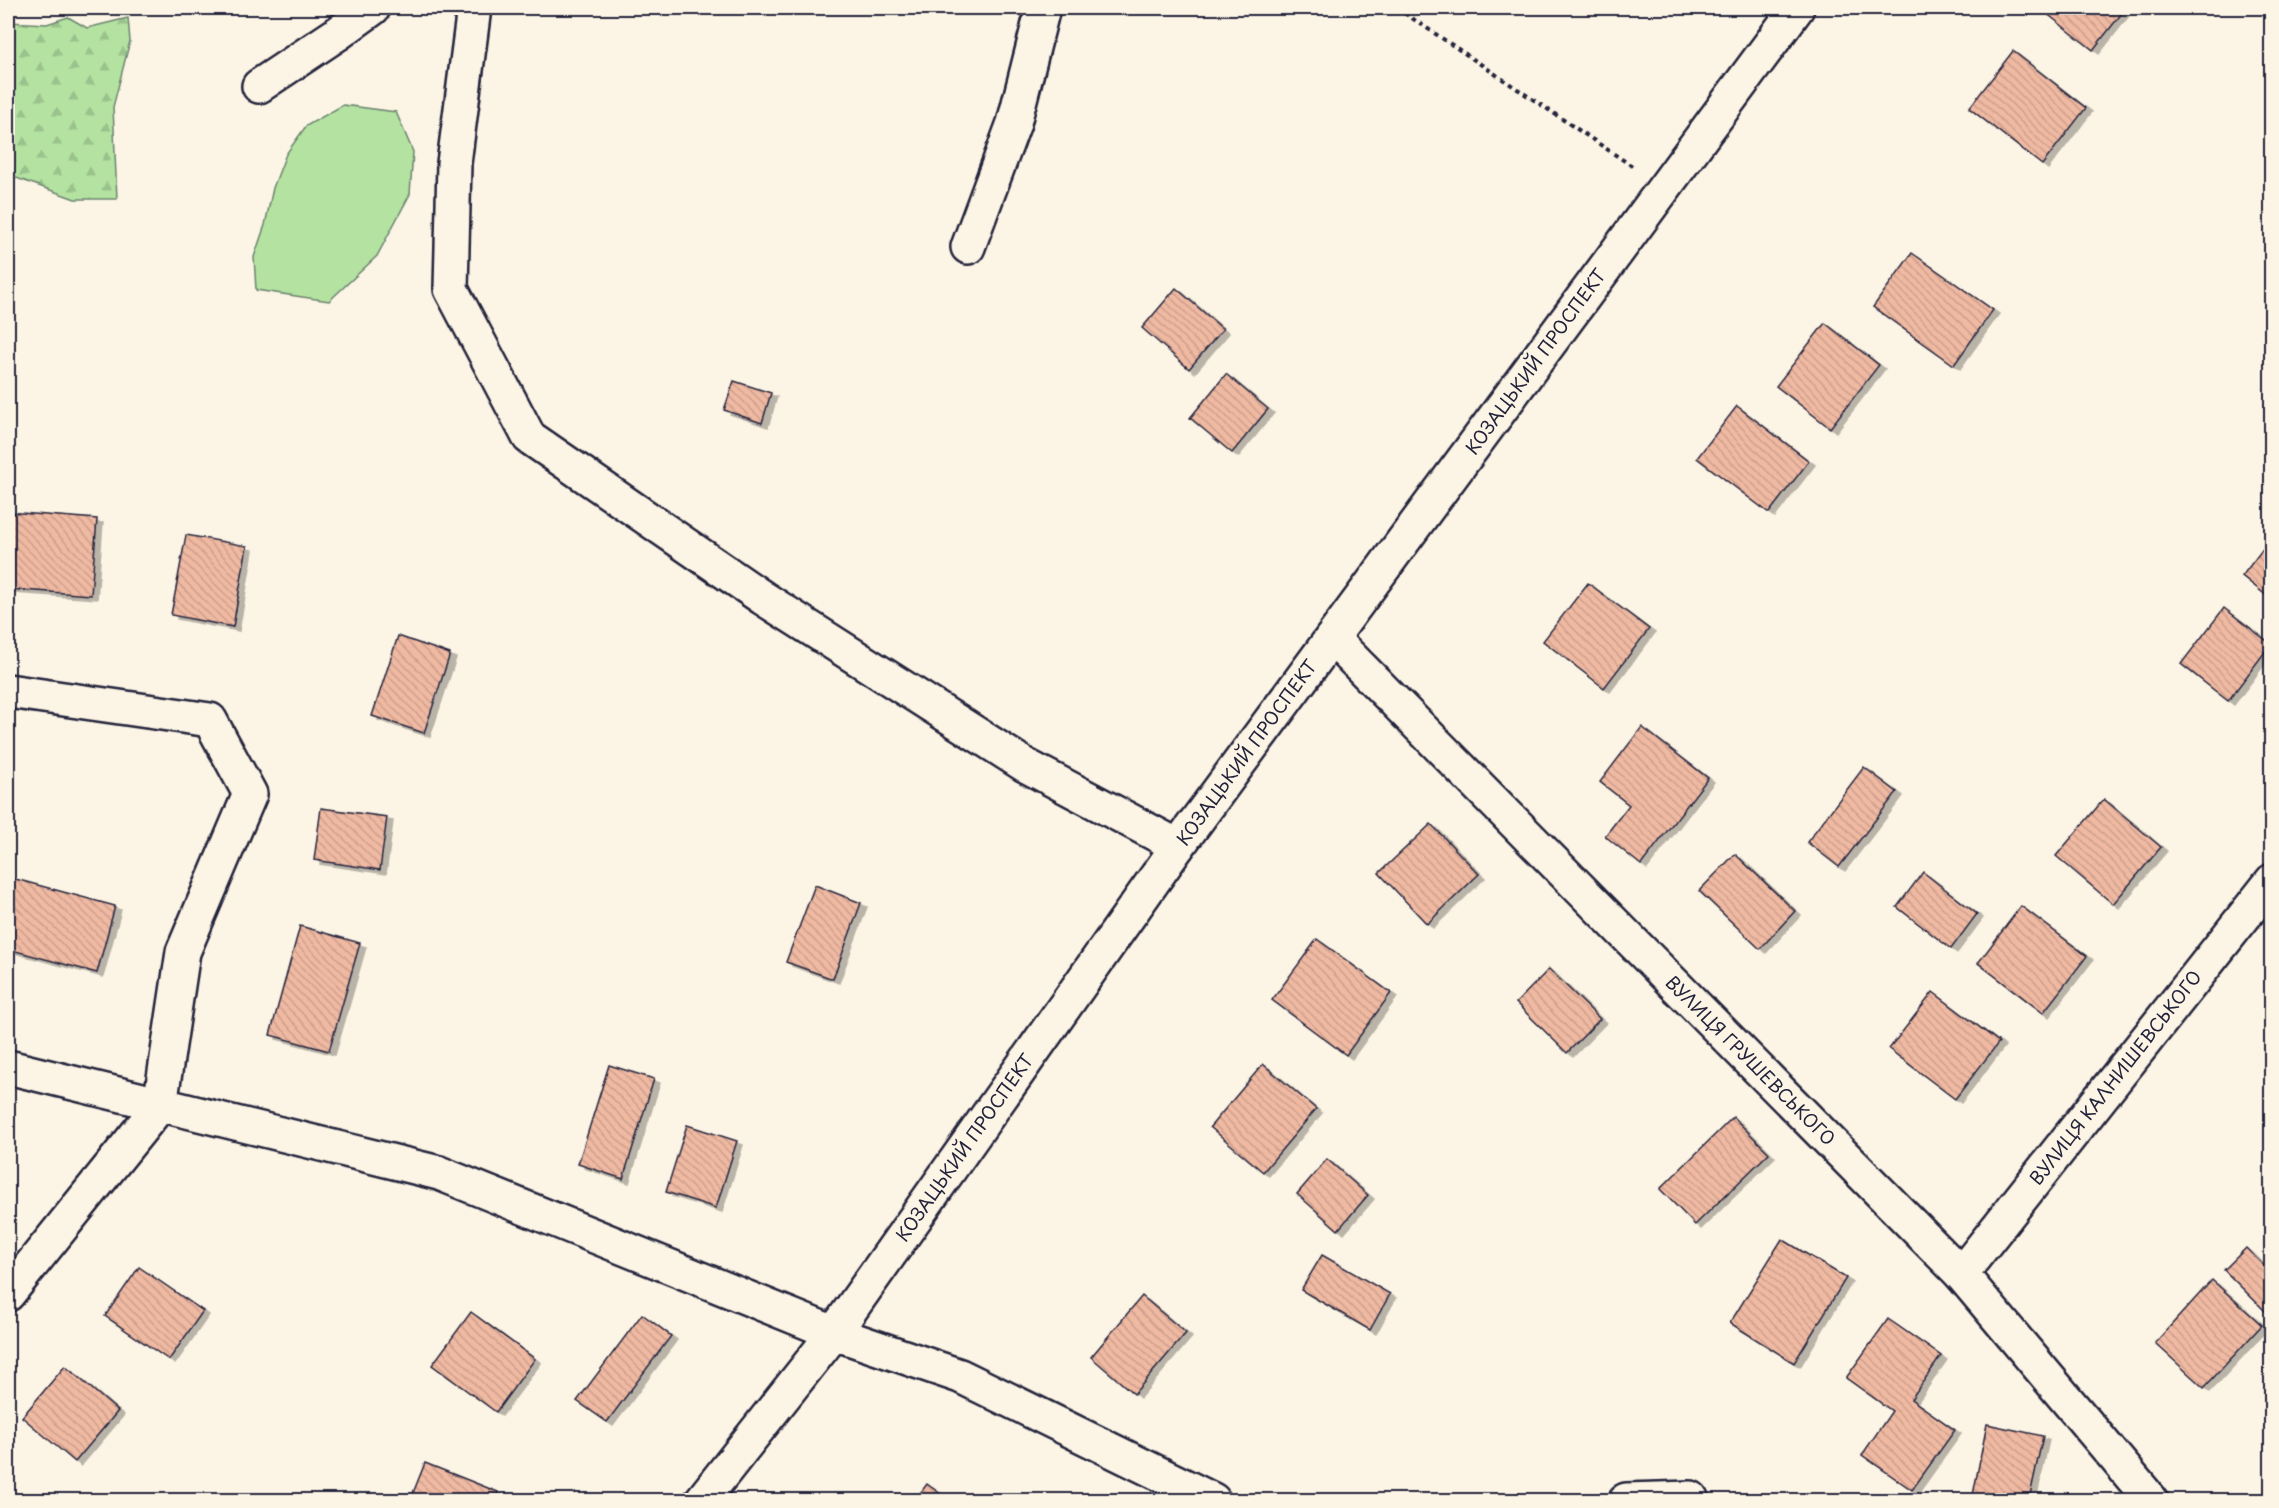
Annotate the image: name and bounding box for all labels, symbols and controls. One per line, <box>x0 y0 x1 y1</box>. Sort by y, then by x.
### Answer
street label: КОЗАЦЬКИЙ ПРОСПЕКТ <box>1458 262 1612 460</box>
street label: КОЗАЦЬКИЙ ПРОСПЕКТ <box>1169 653 1323 851</box>
street label: ВУЛИЦЯ КАЛНИШЕВСЬКОГО <box>2022 964 2207 1190</box>
street label: ВУЛИЦЯ ГРУШЕВСЬКОГО <box>1660 969 1842 1151</box>
street label: КОЗАЦЬКИЙ ПРОСПЕКТ <box>888 1047 1040 1247</box>

